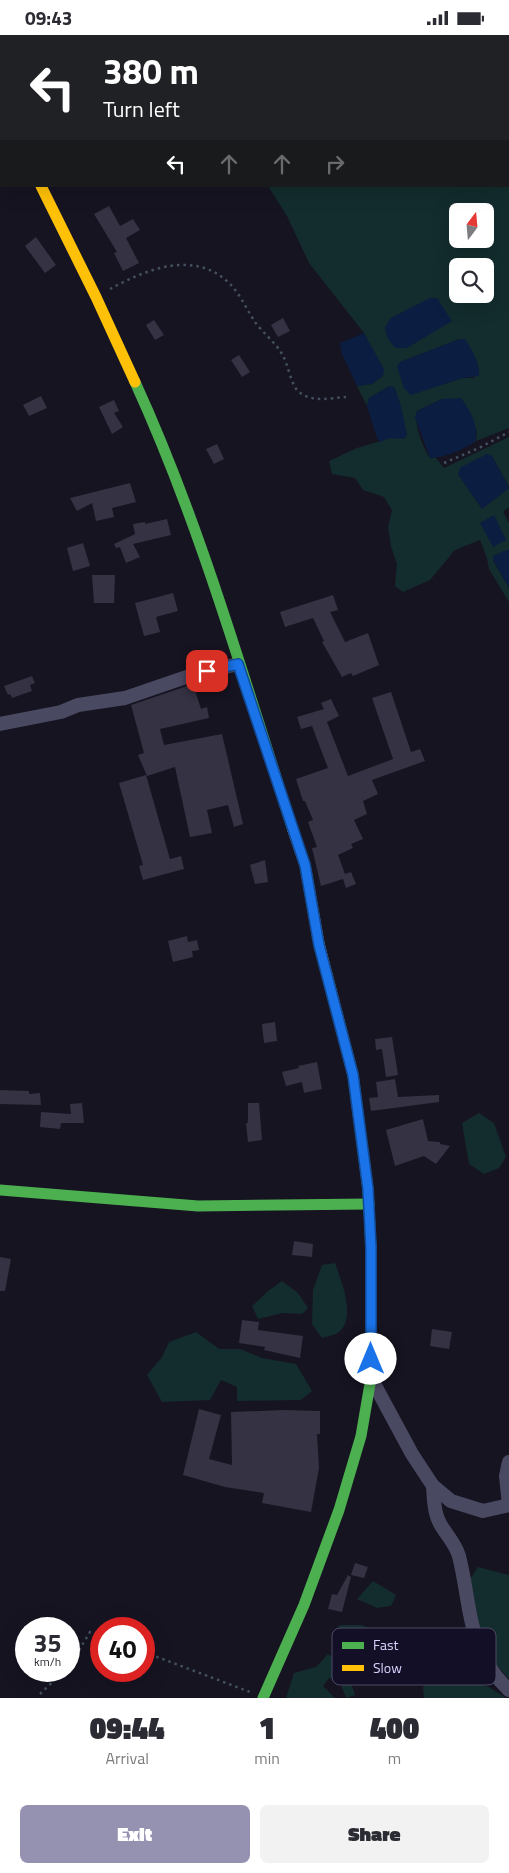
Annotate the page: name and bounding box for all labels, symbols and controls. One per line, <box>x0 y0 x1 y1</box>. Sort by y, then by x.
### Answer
text: 09:43 <box>25 3 72 32</box>
text: 380 m <box>103 44 199 98</box>
icon: left <box>20 55 85 120</box>
text: Turn left <box>103 92 180 126</box>
icon: left <box>162 150 190 178</box>
icon: ahead <box>215 150 243 178</box>
icon: ahead <box>268 150 296 178</box>
icon: right <box>321 150 349 178</box>
north arrow <box>449 203 494 247</box>
map controls <box>449 203 494 303</box>
button: search <box>449 258 494 303</box>
pin <box>186 650 228 692</box>
icon: arrive <box>193 657 221 685</box>
position arrow <box>344 1332 396 1384</box>
speed limit sign: 40 <box>90 1617 155 1682</box>
text: 35 <box>33 1624 62 1662</box>
legend <box>332 1628 496 1685</box>
text: Fast <box>373 1634 398 1655</box>
text: km/h <box>34 1652 61 1671</box>
text: Slow <box>373 1657 402 1678</box>
text: 09:44 <box>90 1705 164 1751</box>
text: 1 <box>259 1705 275 1751</box>
text: 400 <box>370 1705 419 1751</box>
text: Arrival <box>105 1746 149 1770</box>
text: min <box>254 1746 280 1770</box>
text: m <box>388 1746 401 1770</box>
button: Exit <box>20 1805 250 1863</box>
button: Share <box>260 1805 489 1863</box>

